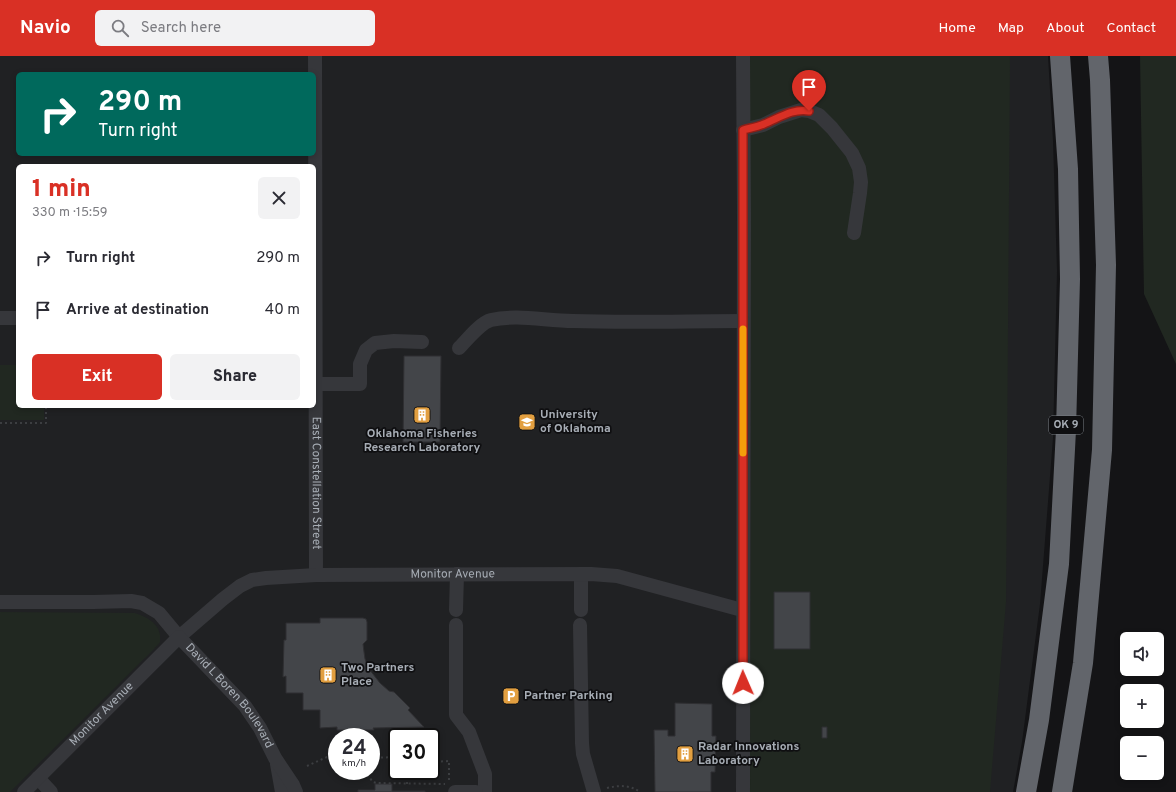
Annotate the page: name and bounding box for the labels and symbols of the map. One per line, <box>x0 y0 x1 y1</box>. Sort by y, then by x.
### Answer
pin <box>792 70 826 111</box>
building icon: Oklahoma Fisheries Research Laboratory <box>412 405 432 425</box>
place label: University of Oklahoma <box>540 407 611 437</box>
school or university icon: University of Oklahoma <box>517 412 537 432</box>
street label: East Constellation Street <box>308 416 324 550</box>
road number: OK 9 <box>1049 416 1083 434</box>
place label: Oklahoma Fisheries Research Laboratory <box>364 426 481 456</box>
street label: Monitor Avenue <box>410 566 495 583</box>
street label: David L Boren Boulevard <box>181 640 277 751</box>
place label: Two Partners Place <box>341 660 415 690</box>
position arrow <box>722 662 764 704</box>
building icon: Two Partners Place <box>318 665 338 685</box>
street label: Monitor Avenue <box>66 679 137 750</box>
parking icon: Partner Parking <box>501 686 521 706</box>
place label: Partner Parking <box>524 688 613 704</box>
speed limit sign: 30 <box>388 728 440 780</box>
place label: Radar Innovations Laboratory <box>698 739 799 769</box>
building icon: Radar Innovations Laboratory <box>675 744 695 764</box>

